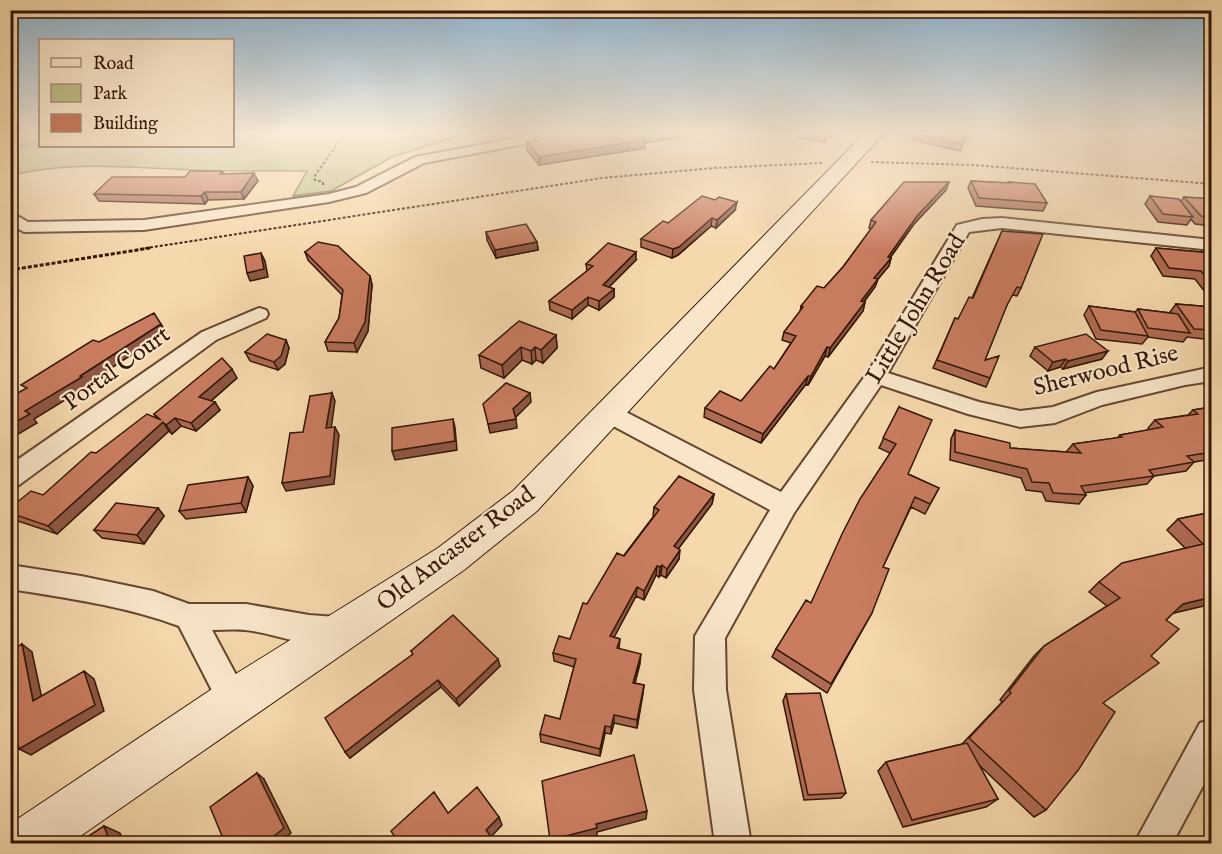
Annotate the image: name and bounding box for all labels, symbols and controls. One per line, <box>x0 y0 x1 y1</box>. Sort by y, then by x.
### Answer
legend <box>39 39 234 147</box>
text: Road <box>93 53 134 76</box>
text: Park <box>93 83 128 106</box>
text: Building <box>93 113 158 136</box>
street label: Little John Road <box>859 228 973 390</box>
street label: Portal Court <box>57 320 177 418</box>
street label: Sherwood Rise <box>1030 338 1182 404</box>
street label: Old Ancaster Road <box>371 479 541 619</box>

